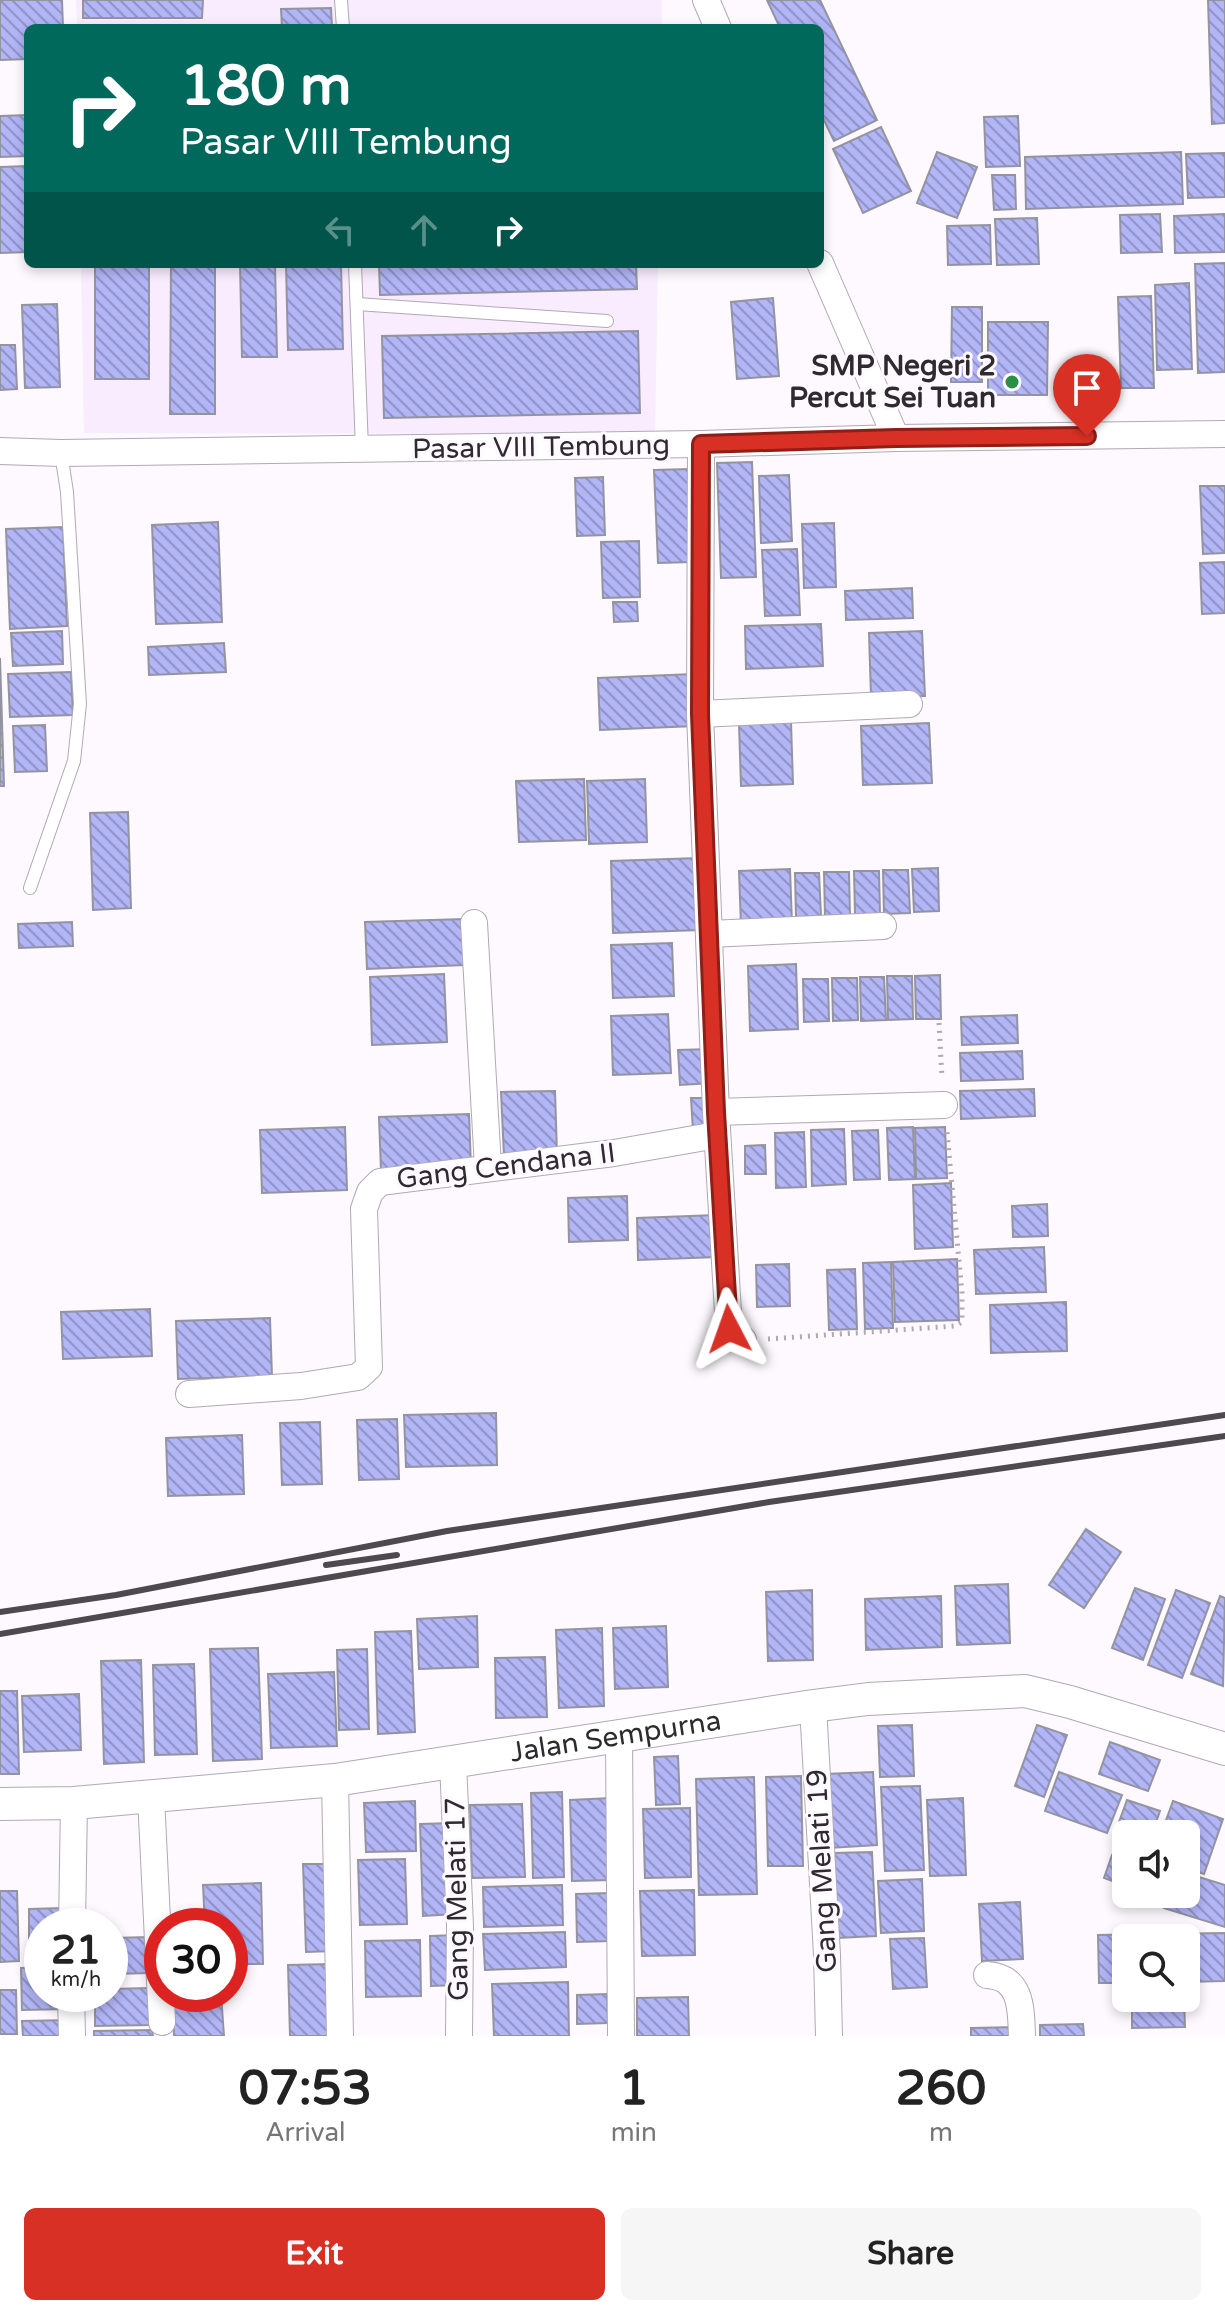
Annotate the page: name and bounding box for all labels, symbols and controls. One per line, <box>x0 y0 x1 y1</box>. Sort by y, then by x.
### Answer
text: 180 m <box>180 53 351 120</box>
icon: right <box>48 56 152 160</box>
text: Pasar VIII Tembung <box>180 121 512 164</box>
icon: left <box>318 208 362 252</box>
icon: ahead <box>402 208 446 252</box>
icon: right <box>486 208 530 252</box>
place label: SMP Negeri 2 Percut Sei Tuan <box>789 349 996 415</box>
pin <box>1053 354 1121 436</box>
icon: arrive <box>1065 366 1109 410</box>
marker: SMP Negeri 2 Percut Sei Tuan <box>1003 373 1021 391</box>
street label: Pasar VIII Tembung <box>412 428 670 466</box>
street label: Gang Cendana II <box>395 1136 617 1196</box>
position arrow <box>687 1287 771 1371</box>
street label: Jalan Sempurna <box>508 1703 723 1770</box>
street label: Gang Melati 19 <box>800 1768 844 1974</box>
street label: Gang Melati 17 <box>438 1797 476 2001</box>
map controls <box>1112 1820 1200 2012</box>
button: sound <box>1112 1820 1200 1908</box>
speed limit sign: 30 <box>144 1908 248 2012</box>
button: search <box>1112 1924 1200 2012</box>
text: 21 <box>51 1926 101 1974</box>
text: km/h <box>51 1968 101 1992</box>
text: 07:53 <box>239 2060 372 2118</box>
text: 1 <box>619 2060 649 2118</box>
text: 260 <box>896 2060 986 2118</box>
text: Arrival <box>265 2117 346 2148</box>
text: min <box>611 2117 657 2148</box>
text: m <box>929 2117 953 2148</box>
button: Exit <box>24 2208 605 2300</box>
button: Share <box>621 2208 1201 2300</box>

